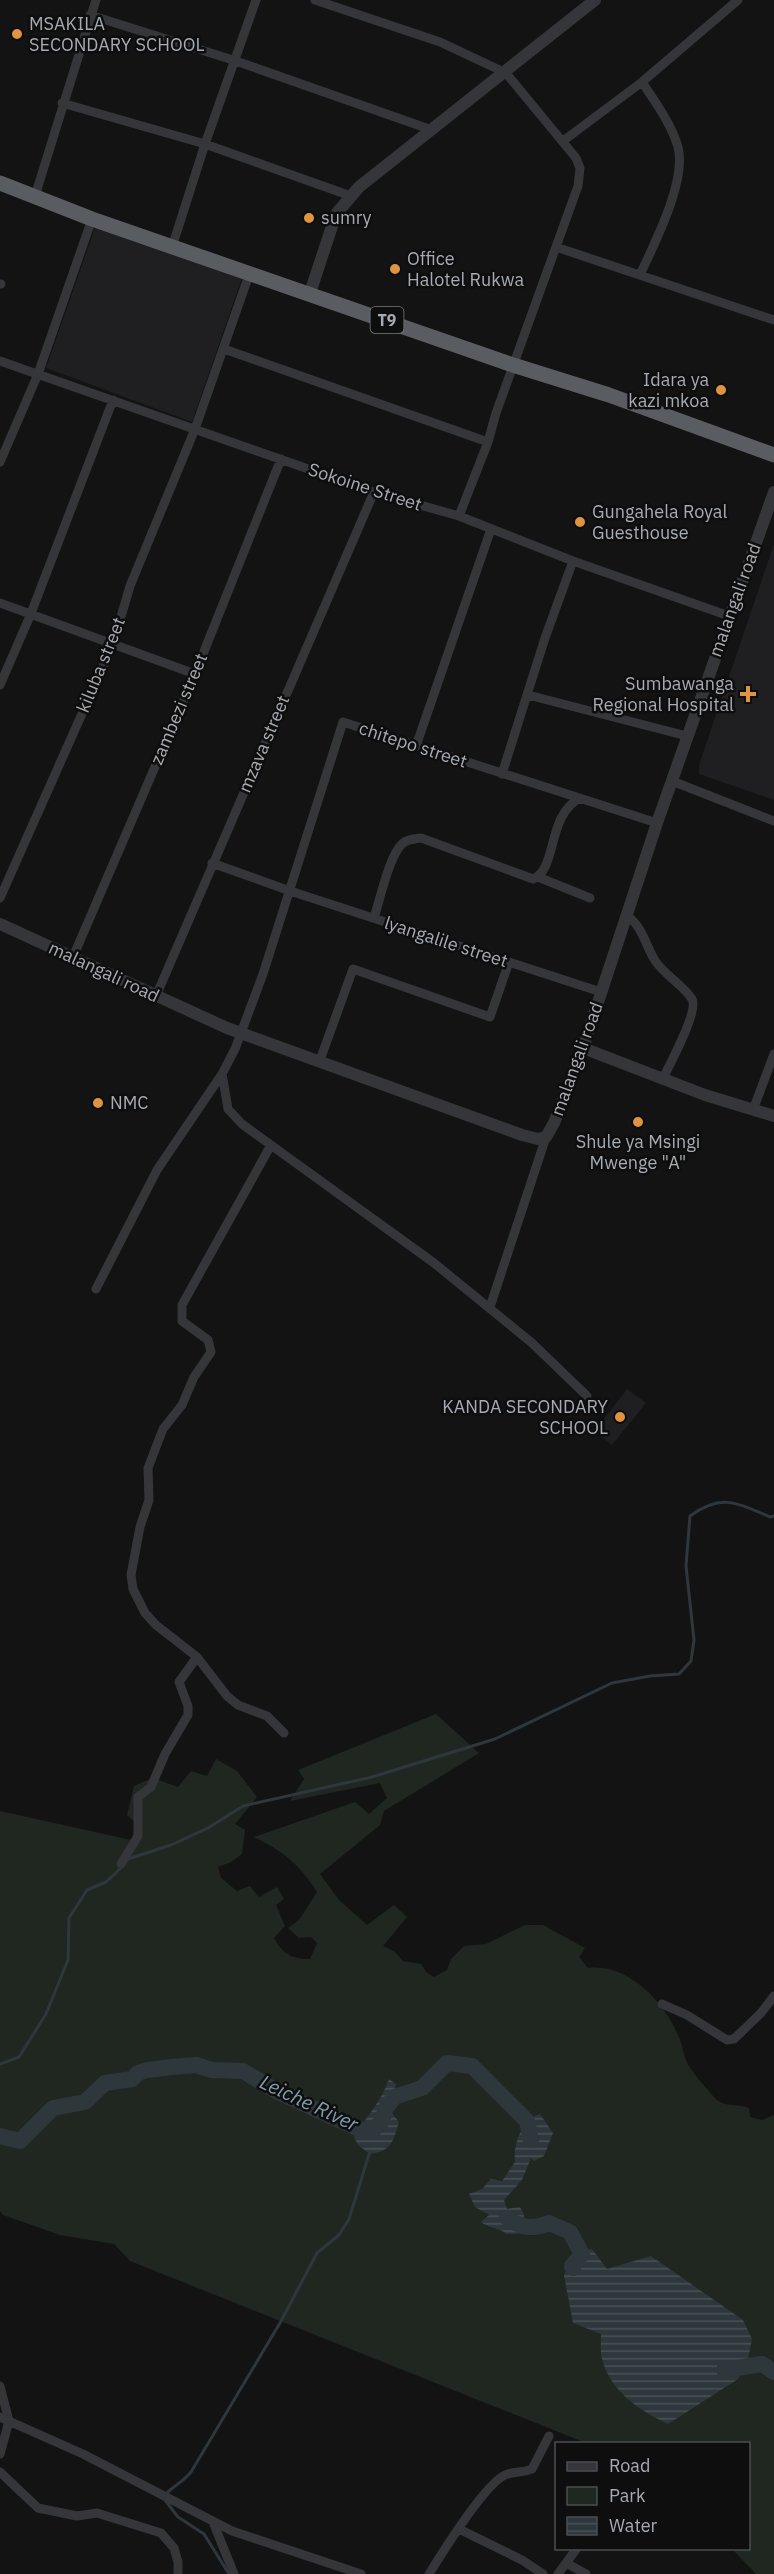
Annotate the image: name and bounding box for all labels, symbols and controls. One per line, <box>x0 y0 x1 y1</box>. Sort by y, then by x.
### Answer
place label: MSAKILA SECONDARY SCHOOL <box>29 12 204 56</box>
marker: MSAKILA SECONDARY SCHOOL <box>10 27 24 41</box>
place label: sumry <box>321 206 371 229</box>
marker: sumry <box>302 211 316 225</box>
place label: Office Halotel Rukwa <box>407 247 524 291</box>
marker: Office Halotel Rukwa <box>388 262 402 276</box>
road number: T9 <box>370 307 404 333</box>
place label: Idara ya kazi mkoa <box>628 368 709 412</box>
marker: Idara ya kazi mkoa <box>714 383 728 397</box>
street label: Sokoine Street <box>305 457 425 516</box>
place label: Gungahela Royal Guesthouse <box>592 500 727 544</box>
marker: Gungahela Royal Guesthouse <box>573 515 587 529</box>
street label: malangali road <box>703 540 766 660</box>
street label: kiluba street <box>71 614 130 716</box>
street label: zambezi street <box>145 650 212 768</box>
place label: Sumbawanga Regional Hospital <box>592 672 734 716</box>
marker: Sumbawanga Regional Hospital <box>739 685 757 703</box>
street label: mzava street <box>233 692 294 796</box>
street label: chitepo street <box>356 716 470 773</box>
street label: lyangalile street <box>382 911 511 972</box>
street label: malangali road <box>45 936 163 1007</box>
street label: malangali road <box>545 999 608 1119</box>
place label: NMC <box>110 1091 149 1114</box>
marker: NMC <box>91 1096 105 1110</box>
marker: Shule ya Msingi Mwenge "A" <box>631 1115 645 1129</box>
place label: Shule ya Msingi Mwenge "A" <box>576 1130 700 1174</box>
place label: KANDA SECONDARY SCHOOL <box>442 1395 608 1439</box>
marker: KANDA SECONDARY SCHOOL <box>613 1410 627 1424</box>
water label: Leiche River <box>256 2068 363 2137</box>
legend <box>555 2442 750 2550</box>
text: Road <box>609 2454 650 2477</box>
text: Park <box>609 2484 646 2507</box>
text: Water <box>609 2514 658 2537</box>

